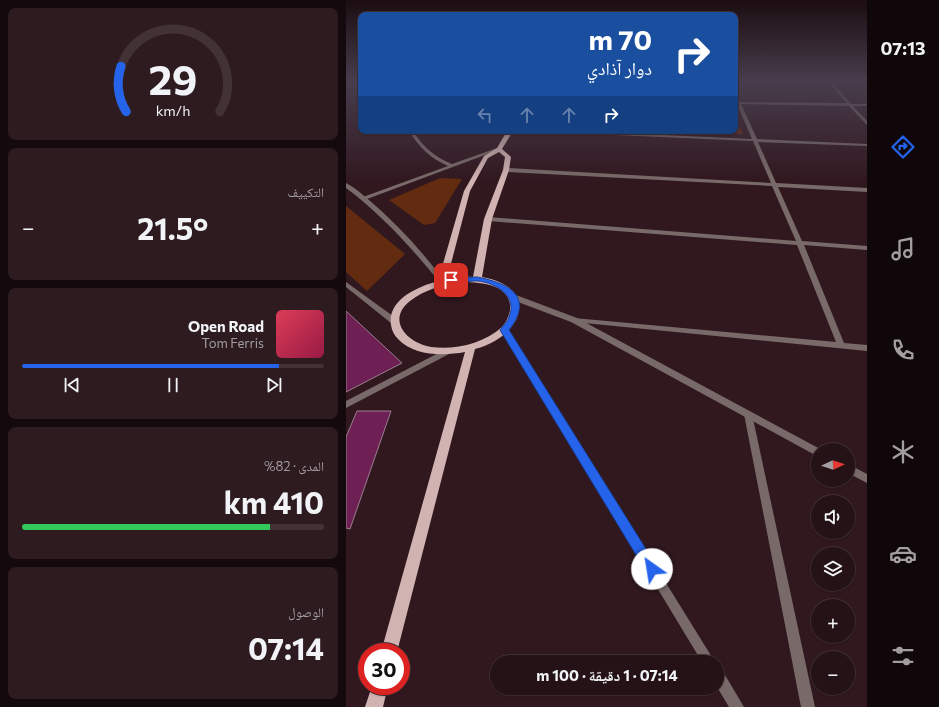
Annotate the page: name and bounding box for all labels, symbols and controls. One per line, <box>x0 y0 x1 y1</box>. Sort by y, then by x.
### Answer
text: 70 m <box>588 22 652 56</box>
icon: right <box>666 28 718 80</box>
text: 07:13 <box>880 37 926 59</box>
text: 29 <box>148 53 198 104</box>
text: دوار آذادي <box>587 57 652 79</box>
text: km/h <box>156 100 190 118</box>
icon: left <box>474 104 496 126</box>
icon: ahead <box>516 104 538 126</box>
icon: ahead <box>558 104 580 126</box>
icon: right <box>600 104 622 126</box>
icon: directions <box>889 133 917 161</box>
text: التكييف <box>288 184 324 200</box>
text: 21.5° <box>137 209 208 246</box>
text: − <box>22 214 35 241</box>
text: + <box>311 214 324 241</box>
icon: music <box>889 235 917 263</box>
pin <box>434 263 468 297</box>
icon: arrive <box>440 269 462 291</box>
text: Open Road <box>188 317 264 335</box>
text: Tom Ferris <box>201 335 264 351</box>
icon: phone <box>889 336 917 364</box>
icon: previous <box>61 374 83 396</box>
icon: pause <box>162 374 184 396</box>
icon: next <box>263 374 285 396</box>
icon: climate <box>889 438 917 466</box>
north arrow <box>811 443 855 487</box>
map controls <box>811 443 855 695</box>
text: المدى · 82% <box>264 458 324 474</box>
text: 410 km <box>224 483 324 520</box>
button: sound <box>811 495 855 539</box>
icon: car <box>889 540 917 568</box>
button: layers <box>811 547 855 591</box>
position arrow <box>631 548 673 590</box>
button: + <box>811 599 855 643</box>
text: الوصول <box>288 604 324 620</box>
text: 07:14 <box>248 629 324 666</box>
icon: filters <box>889 642 917 670</box>
speed limit sign: 30 <box>358 643 410 695</box>
button: − <box>811 651 855 695</box>
text: 07:14 · 1 دقيقة · 100 m <box>536 666 678 684</box>

